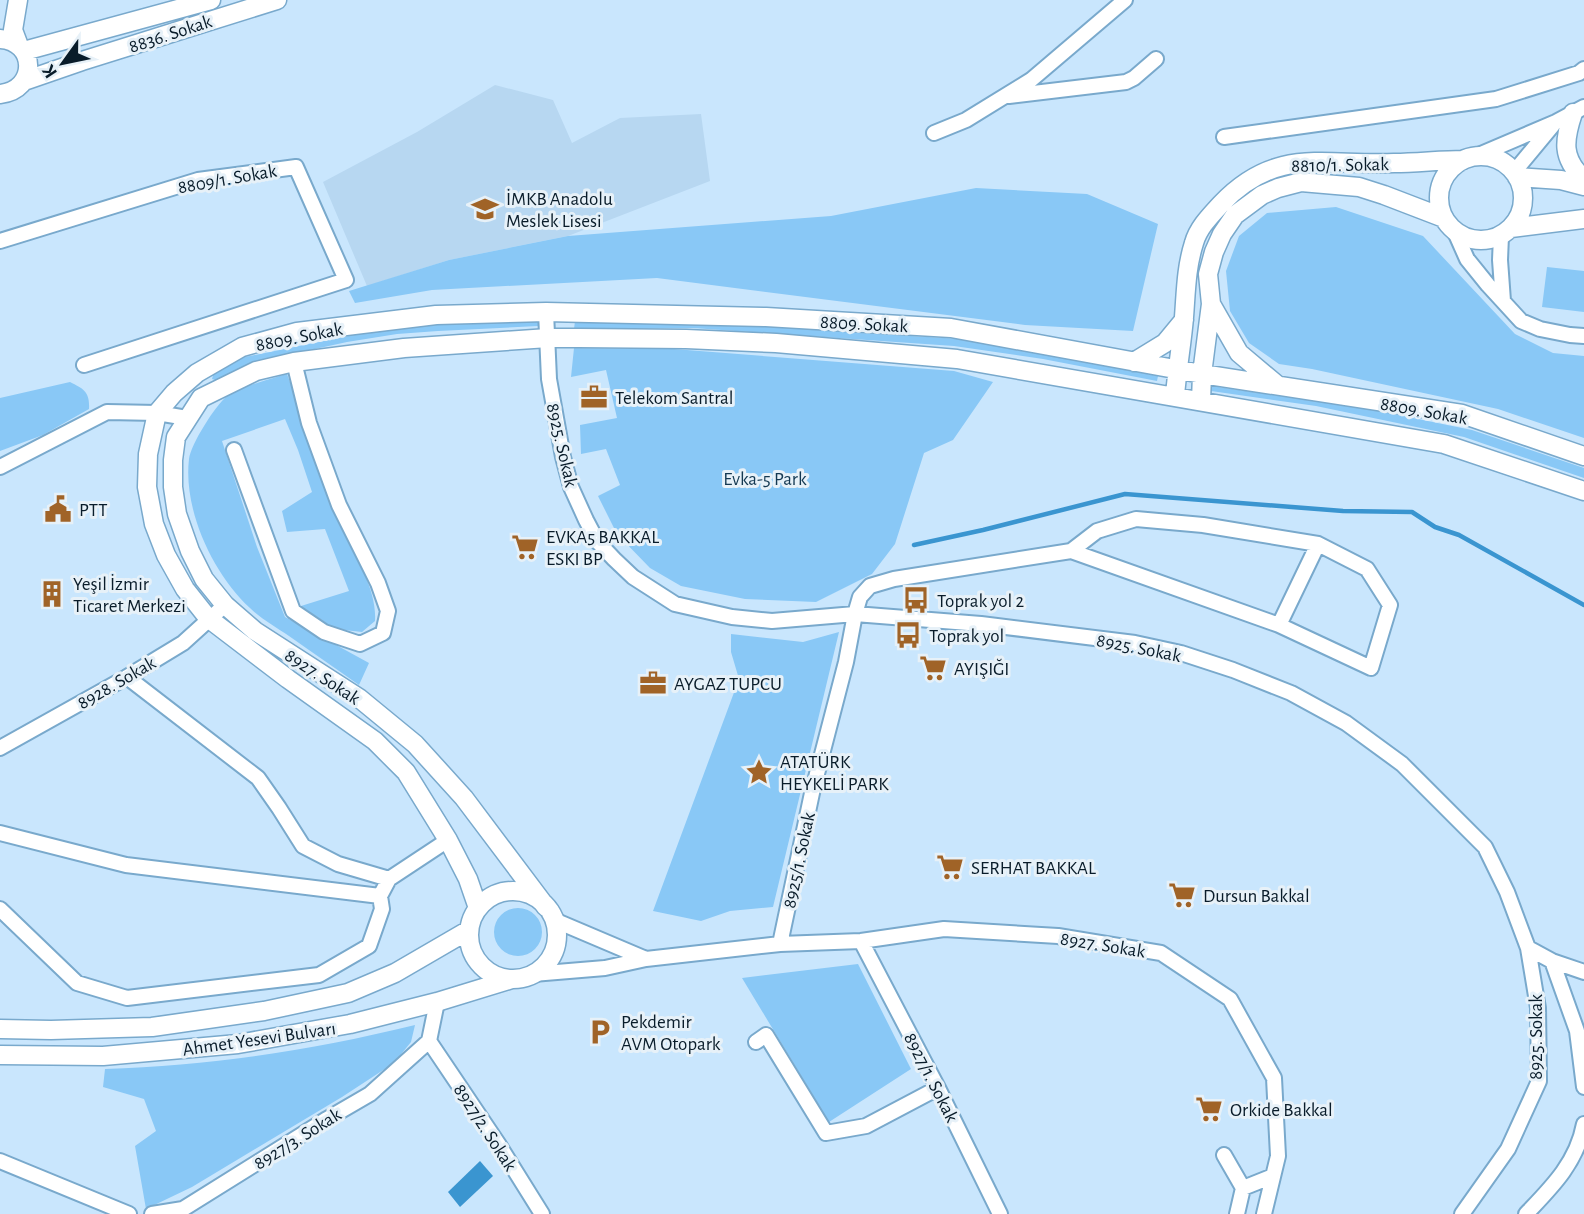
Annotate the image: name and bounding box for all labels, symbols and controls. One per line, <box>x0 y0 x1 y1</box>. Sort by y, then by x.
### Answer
street label: 8836. Sokak <box>127 12 215 57</box>
north arrow <box>28 28 98 98</box>
text: K <box>39 61 61 81</box>
street label: 8810/1. Sokak <box>1291 155 1389 176</box>
street label: 8809/1. Sokak <box>176 161 279 198</box>
place label: İMKB Anadolu Meslek Lisesi <box>506 189 613 231</box>
school or university icon: İMKB Anadolu Meslek Lisesi <box>470 194 500 224</box>
street label: 8809. Sokak <box>819 313 909 336</box>
street label: 8809. Sokak <box>254 320 345 355</box>
office icon: Telekom Santral <box>579 382 609 412</box>
place label: Telekom Santral <box>615 389 734 408</box>
street label: 8809. Sokak <box>1379 394 1469 429</box>
street label: 8925. Sokak <box>543 401 581 490</box>
park label: Evka-5 Park <box>723 470 807 489</box>
public building icon: PTT <box>43 494 73 524</box>
place label: PTT <box>79 501 107 520</box>
place label: EVKA5 BAKKAL ESKI BP <box>546 528 659 569</box>
supermarket icon: EVKA5 BAKKAL ESKI BP <box>510 532 540 562</box>
place label: Yeşil İzmir Ticaret Merkezi <box>73 574 186 616</box>
building icon: Yeşil İzmir Ticaret Merkezi <box>37 579 67 609</box>
bus stop icon: Toprak yol 2 <box>901 585 931 615</box>
place label: Toprak yol 2 <box>937 592 1024 611</box>
bus stop icon: Toprak yol <box>893 620 923 650</box>
place label: Toprak yol <box>929 627 1004 646</box>
street label: 8925. Sokak <box>1095 631 1183 666</box>
street label: 8927. Sokak <box>281 646 364 709</box>
street label: 8928. Sokak <box>74 653 159 713</box>
supermarket icon: AYIŞIĞI <box>918 653 948 683</box>
place label: AYIŞIĞI <box>954 658 1009 679</box>
office icon: AYGAZ TUPCU <box>638 668 668 698</box>
place label: AYGAZ TUPCU <box>674 675 782 694</box>
place label: ATATÜRK HEYKELİ PARK <box>780 752 889 794</box>
place icon: ATATÜRK HEYKELİ PARK <box>744 757 774 787</box>
street label: 8925/1. Sokak <box>780 810 819 910</box>
supermarket icon: SERHAT BAKKAL <box>935 852 965 882</box>
place label: SERHAT BAKKAL <box>971 859 1096 878</box>
supermarket icon: Dursun Bakkal <box>1167 880 1197 910</box>
place label: Dursun Bakkal <box>1203 887 1310 906</box>
street label: 8927. Sokak <box>1059 929 1147 962</box>
street label: 8925. Sokak <box>1527 994 1546 1080</box>
place label: Pekdemir AVM Otopark <box>621 1013 721 1054</box>
parking icon: Pekdemir AVM Otopark <box>585 1017 615 1047</box>
street label: Ahmet Yesevi Bulvarı <box>181 1019 337 1060</box>
street label: 8927/1. Sokak <box>900 1030 961 1126</box>
street label: 8927/2. Sokak <box>450 1081 520 1175</box>
supermarket icon: Orkide Bakkal <box>1194 1094 1224 1124</box>
place label: Orkide Bakkal <box>1230 1101 1333 1120</box>
street label: 8927/3. Sokak <box>251 1105 345 1174</box>

